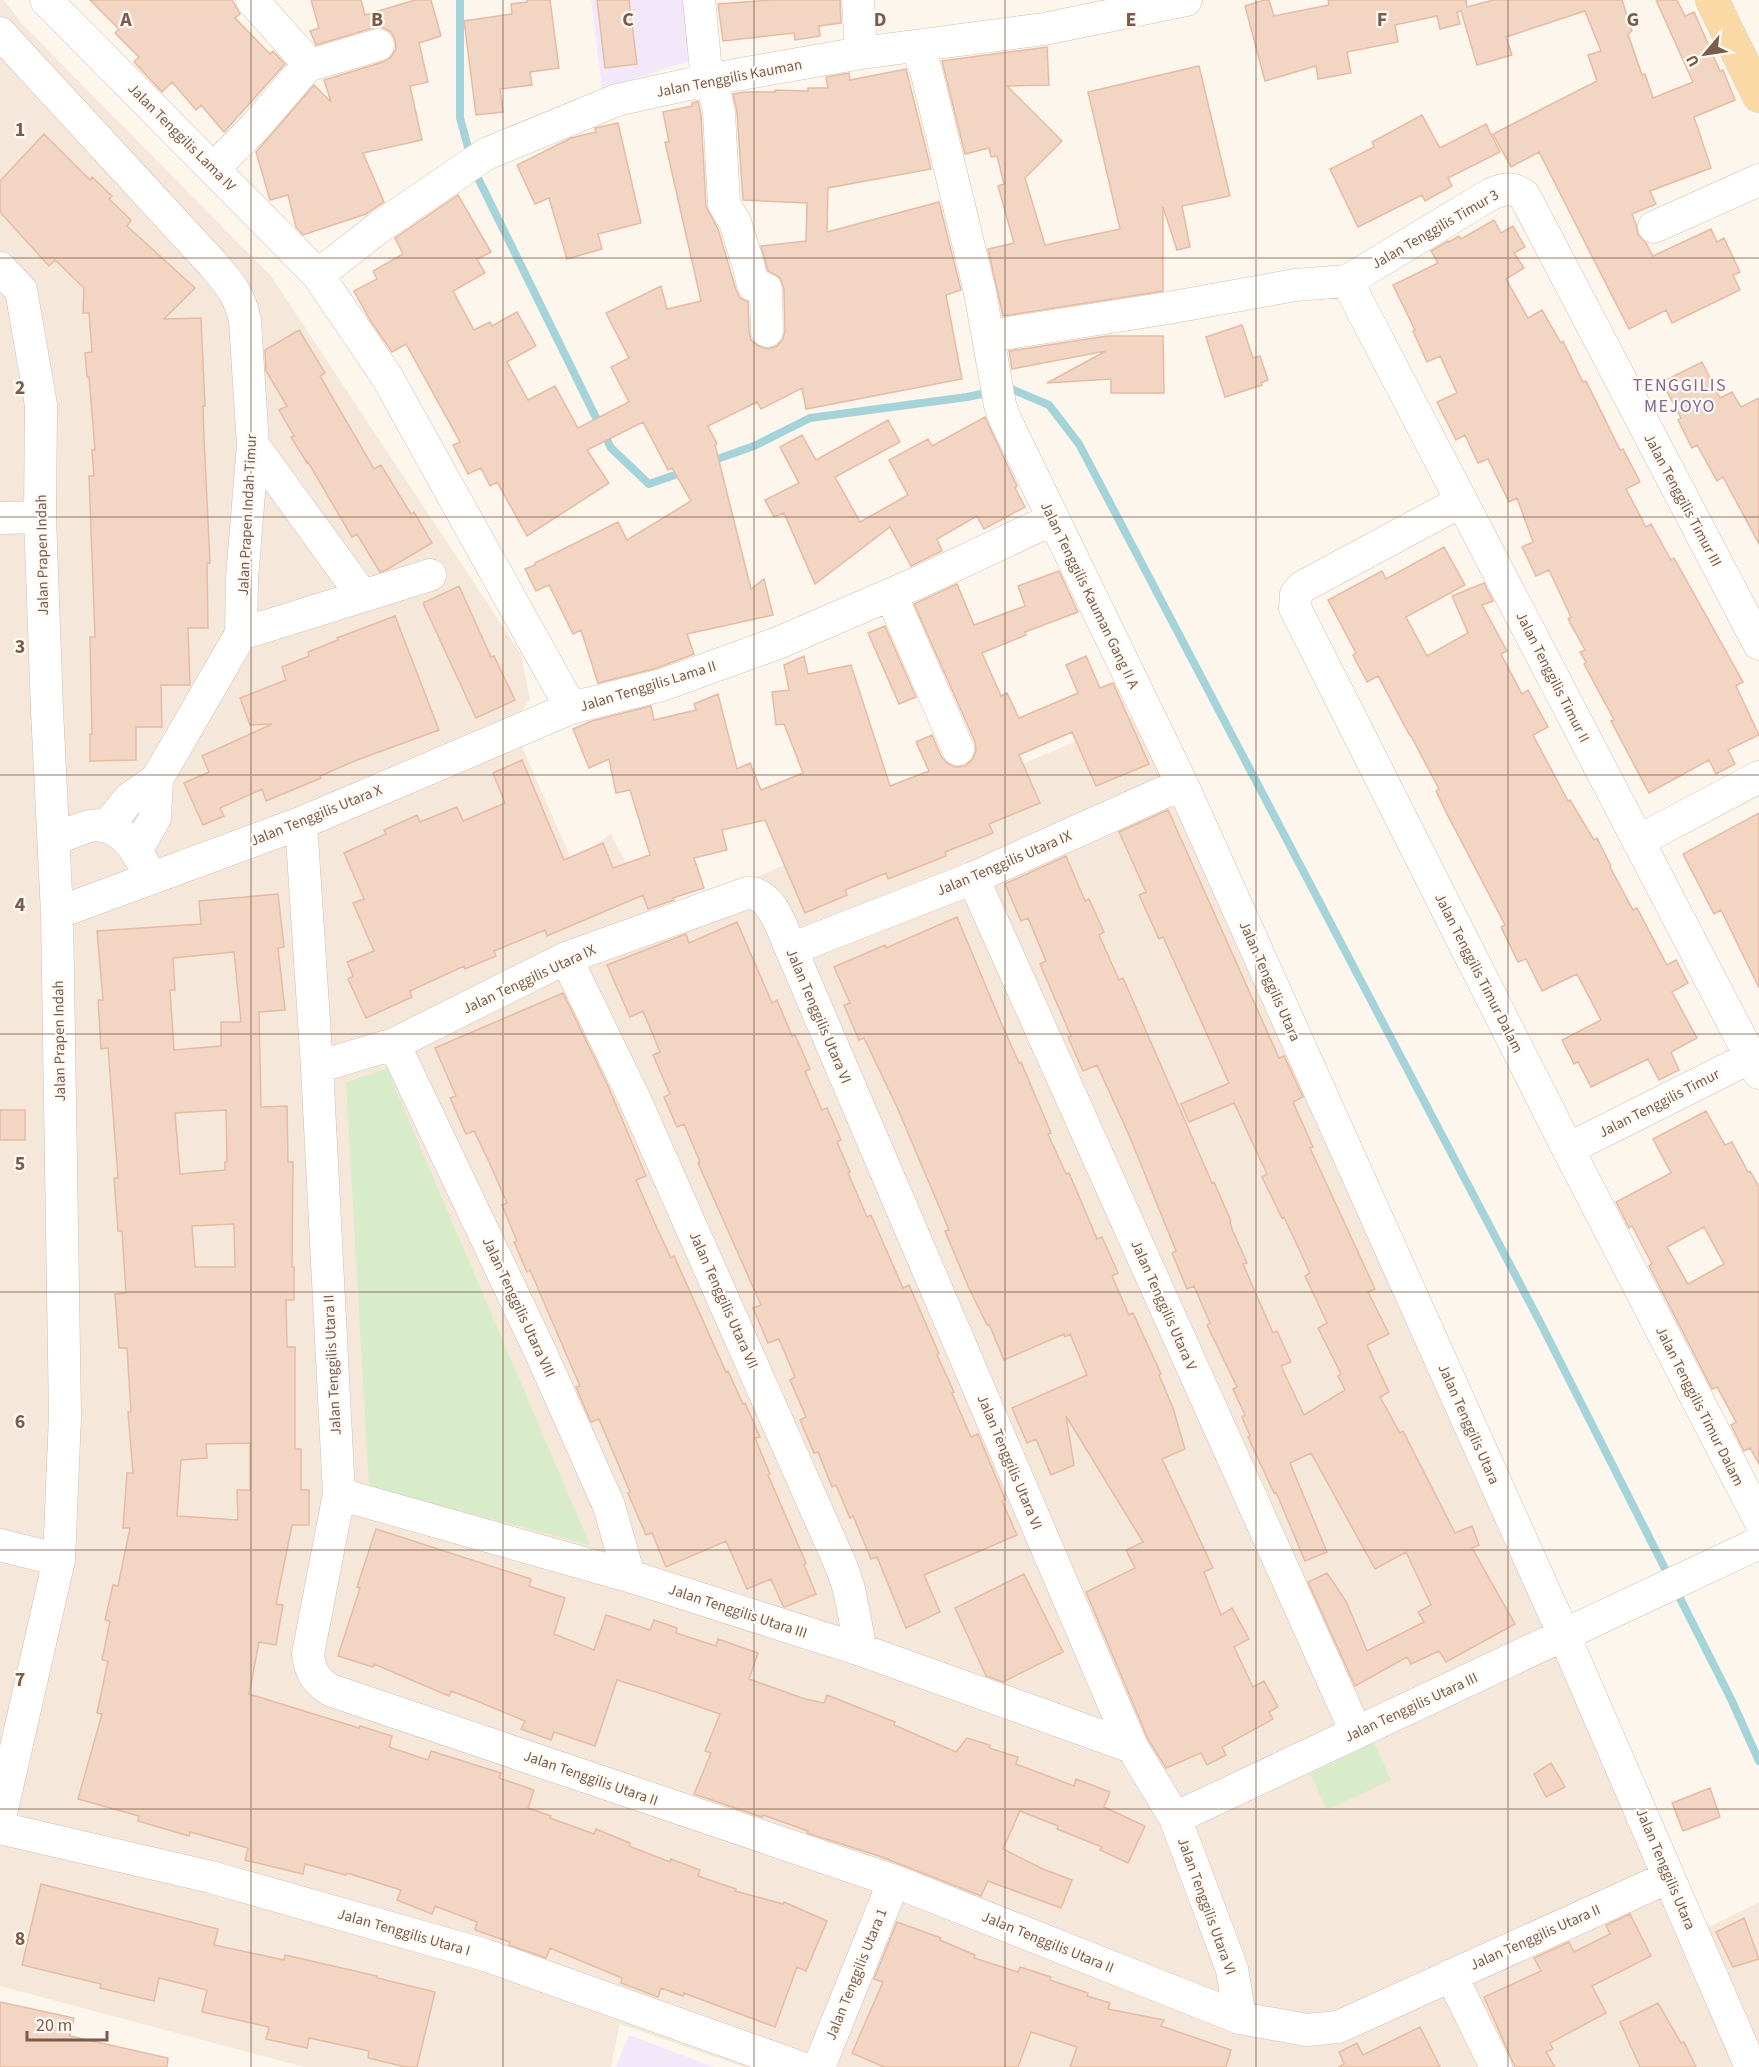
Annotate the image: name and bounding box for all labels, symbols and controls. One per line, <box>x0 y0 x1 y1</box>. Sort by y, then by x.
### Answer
text: A <box>119 6 132 34</box>
text: B <box>371 6 383 34</box>
text: C <box>622 6 634 34</box>
text: D <box>874 6 886 34</box>
text: E <box>1126 6 1136 34</box>
text: F <box>1377 6 1387 34</box>
text: G <box>1627 6 1639 34</box>
north arrow <box>1675 24 1735 84</box>
text: U <box>1681 51 1705 71</box>
street label: Jalan Tenggilis Kauman <box>654 54 804 103</box>
street label: Jalan Tenggilis Lama IV <box>123 79 241 196</box>
text: 1 <box>15 116 25 144</box>
street label: Jalan Tenggilis Timur 3 <box>1368 184 1503 274</box>
district label: TENGGILIS MEJOYO <box>1633 373 1727 419</box>
text: 2 <box>15 374 25 402</box>
street label: Jalan Tenggilis Timur III <box>1639 430 1727 571</box>
street label: Jalan Prapen Indah Timur <box>233 433 262 596</box>
street label: Jalan Prapen Indah <box>31 494 54 616</box>
street label: Jalan Tenggilis Kauman Gang II A <box>1035 498 1144 693</box>
street label: Jalan Tenggilis Timur II <box>1510 608 1595 746</box>
text: 3 <box>15 633 25 661</box>
street label: Jalan Tenggilis Lama II <box>577 656 719 717</box>
street label: Jalan Tenggilis Utara X <box>247 779 386 852</box>
street label: Jalan Tenggilis Utara IX <box>933 825 1075 901</box>
street label: Jalan Tenggilis Timur Dalam <box>1429 890 1528 1057</box>
text: 4 <box>15 891 26 919</box>
street label: Jalan Tenggilis Utara <box>1234 918 1306 1045</box>
street label: Jalan Tenggilis Utara IX <box>459 939 599 1020</box>
street label: Jalan Tenggilis Utara VI <box>781 945 856 1087</box>
street label: Jalan Prapen Indah <box>48 980 71 1102</box>
street label: Jalan Tenggilis Timur <box>1595 1064 1724 1143</box>
text: 5 <box>15 1150 25 1178</box>
street label: Jalan Tenggilis Utara VII <box>684 1228 763 1372</box>
street label: Jalan Tenggilis Utara VIII <box>477 1234 560 1381</box>
street label: Jalan Tenggilis Utara V <box>1125 1237 1202 1374</box>
street label: Jalan Tenggilis Utara II <box>318 1294 347 1436</box>
street label: Jalan Tenggilis Timur Dalam <box>1650 1323 1749 1490</box>
street label: Jalan Tenggilis Utara <box>1433 1361 1505 1488</box>
street label: Jalan Tenggilis Utara VI <box>972 1391 1047 1533</box>
text: 6 <box>15 1408 25 1436</box>
street label: Jalan Tenggilis Utara III <box>666 1579 810 1644</box>
text: 7 <box>15 1666 25 1694</box>
street label: Jalan Tenggilis Utara III <box>1341 1667 1481 1748</box>
street label: Jalan Tenggilis Utara II <box>521 1746 661 1811</box>
street label: Jalan Tenggilis Utara <box>1630 1805 1701 1933</box>
street label: Jalan Tenggilis Utara VI <box>1172 1835 1241 1978</box>
street label: Jalan Tenggilis Utara II <box>1467 1899 1604 1976</box>
street label: Jalan Tenggilis Utara I <box>335 1904 473 1961</box>
street label: Jalan Tenggilis Utara 1 <box>820 1905 893 2043</box>
street label: Jalan Tenggilis Utara II <box>979 1906 1117 1979</box>
text: 8 <box>15 1925 25 1953</box>
scale bar <box>27 2004 106 2042</box>
text: 20 m <box>36 2013 72 2038</box>

